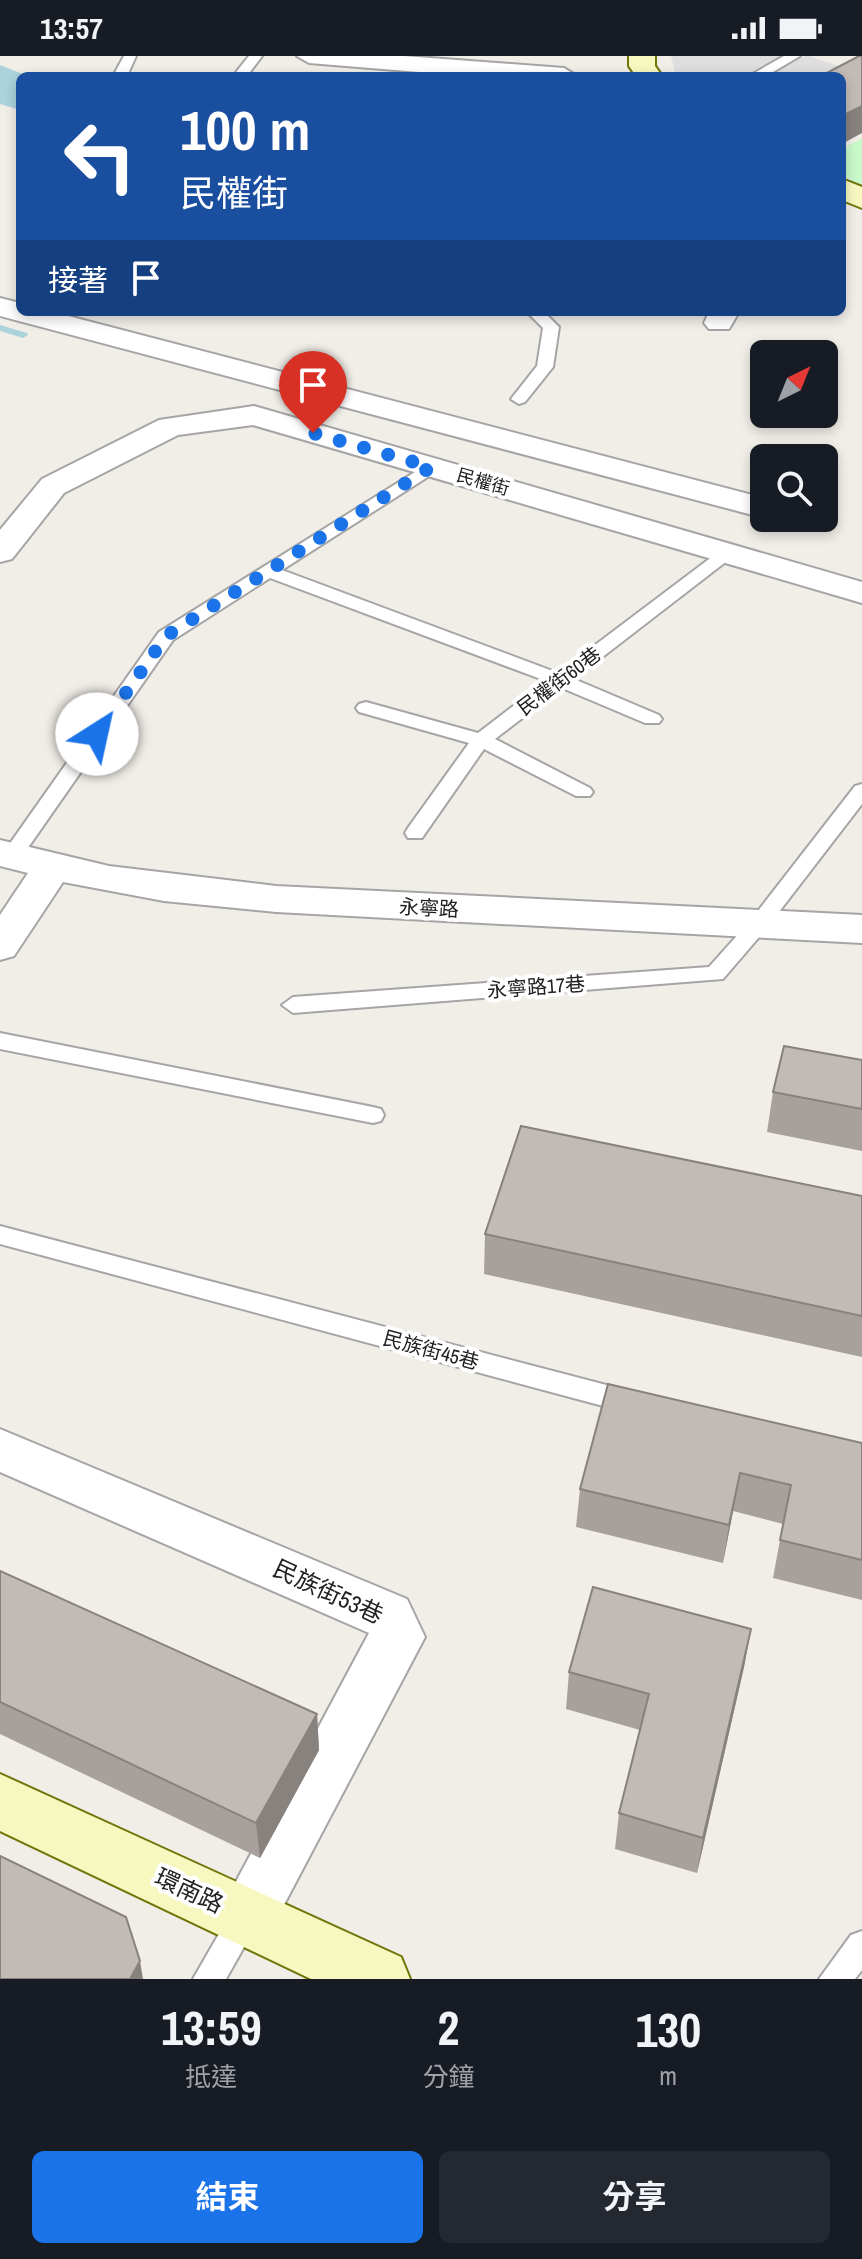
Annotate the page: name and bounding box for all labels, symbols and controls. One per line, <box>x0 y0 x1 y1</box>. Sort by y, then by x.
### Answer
text: 13:57 <box>40 8 103 48</box>
text: 100 m <box>180 92 310 167</box>
icon: left <box>48 104 152 208</box>
text: 民權街 <box>180 169 288 217</box>
icon: arrive <box>124 256 168 300</box>
text: 接著 <box>48 260 108 300</box>
north arrow <box>750 340 838 428</box>
map controls <box>750 340 838 532</box>
pin <box>279 351 347 433</box>
icon: arrive <box>291 363 335 407</box>
button: search <box>750 444 838 532</box>
street label: 民權街 <box>454 462 513 501</box>
street label: 民權街60巷 <box>511 640 606 721</box>
position arrow <box>55 692 139 776</box>
street label: 永寧路 <box>398 892 460 923</box>
street label: 永寧路17巷 <box>486 970 586 1003</box>
street label: 民族街45巷 <box>380 1324 482 1375</box>
street label: 民族街53巷 <box>268 1552 389 1631</box>
street label: 環南路 <box>150 1860 229 1920</box>
text: 13:59 <box>161 1995 262 2060</box>
text: 2 <box>438 1995 459 2060</box>
text: 130 <box>635 1997 701 2062</box>
text: m <box>659 2058 677 2093</box>
text: 抵達 <box>185 2059 237 2094</box>
text: 分鐘 <box>422 2059 474 2094</box>
button: 結束 <box>32 2151 423 2243</box>
button: 分享 <box>439 2151 830 2243</box>

